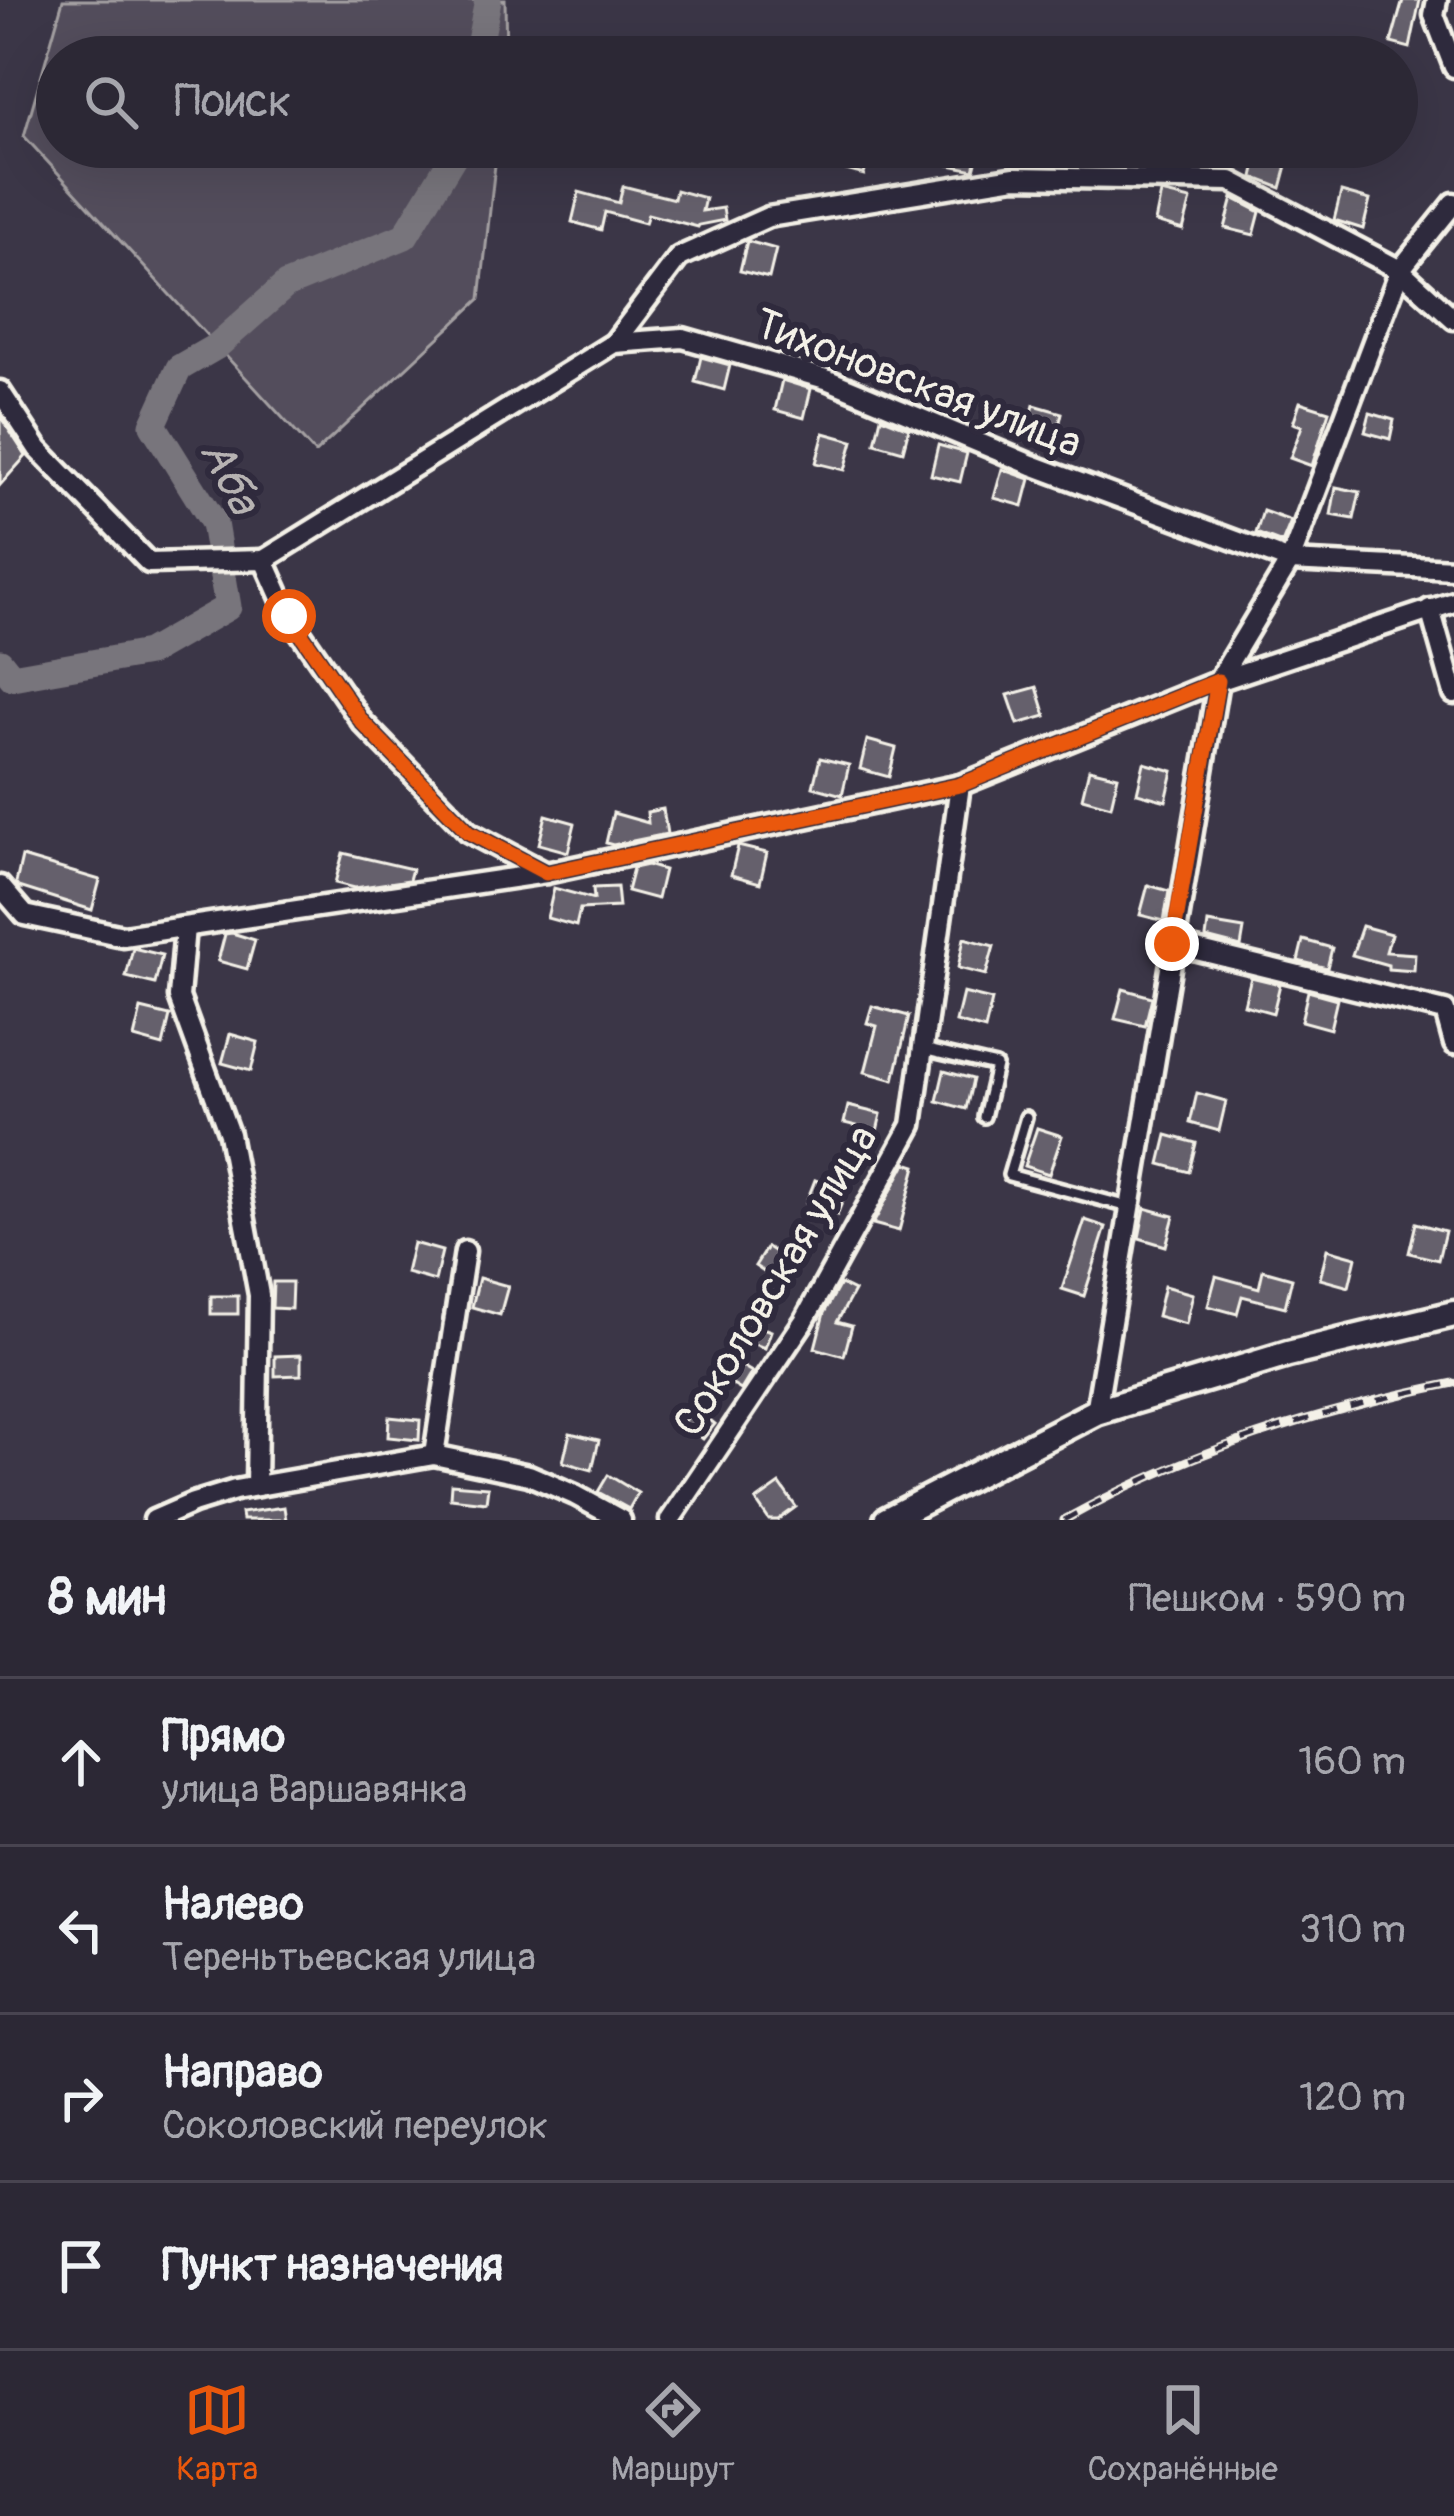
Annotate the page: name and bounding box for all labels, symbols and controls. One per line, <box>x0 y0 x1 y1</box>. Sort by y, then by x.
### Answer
search box <box>36 36 1418 168</box>
icon: search <box>78 69 144 135</box>
text: Поиск <box>174 74 291 130</box>
street label: Тихоновская улица <box>747 298 1089 470</box>
water label: Аба <box>187 430 272 525</box>
route start <box>262 589 316 643</box>
route end <box>1145 917 1199 971</box>
street label: Соколовская улица <box>663 1116 889 1446</box>
text: 8 мин <box>48 1566 167 1630</box>
text: Пешком · 590 m <box>1129 1574 1406 1623</box>
text: Прямо <box>162 1709 285 1765</box>
icon: ahead <box>48 1729 114 1795</box>
text: 160 m <box>1298 1737 1406 1786</box>
text: улица Варшавянка <box>162 1765 467 1814</box>
text: Налево <box>162 1877 304 1933</box>
icon: left <box>48 1897 114 1963</box>
text: 310 m <box>1299 1905 1406 1954</box>
text: Тереньтьевская улица <box>162 1933 536 1982</box>
text: Направо <box>162 2045 323 2101</box>
icon: right <box>48 2065 114 2131</box>
text: 120 m <box>1299 2073 1406 2122</box>
text: Соколовский переулок <box>162 2101 548 2150</box>
icon: arrive <box>48 2233 114 2299</box>
text: Пункт назначения <box>162 2238 503 2294</box>
tab: Карта <box>176 2377 258 2490</box>
tab: Маршрут <box>611 2377 735 2490</box>
tab: Сохранённые <box>1087 2377 1278 2490</box>

